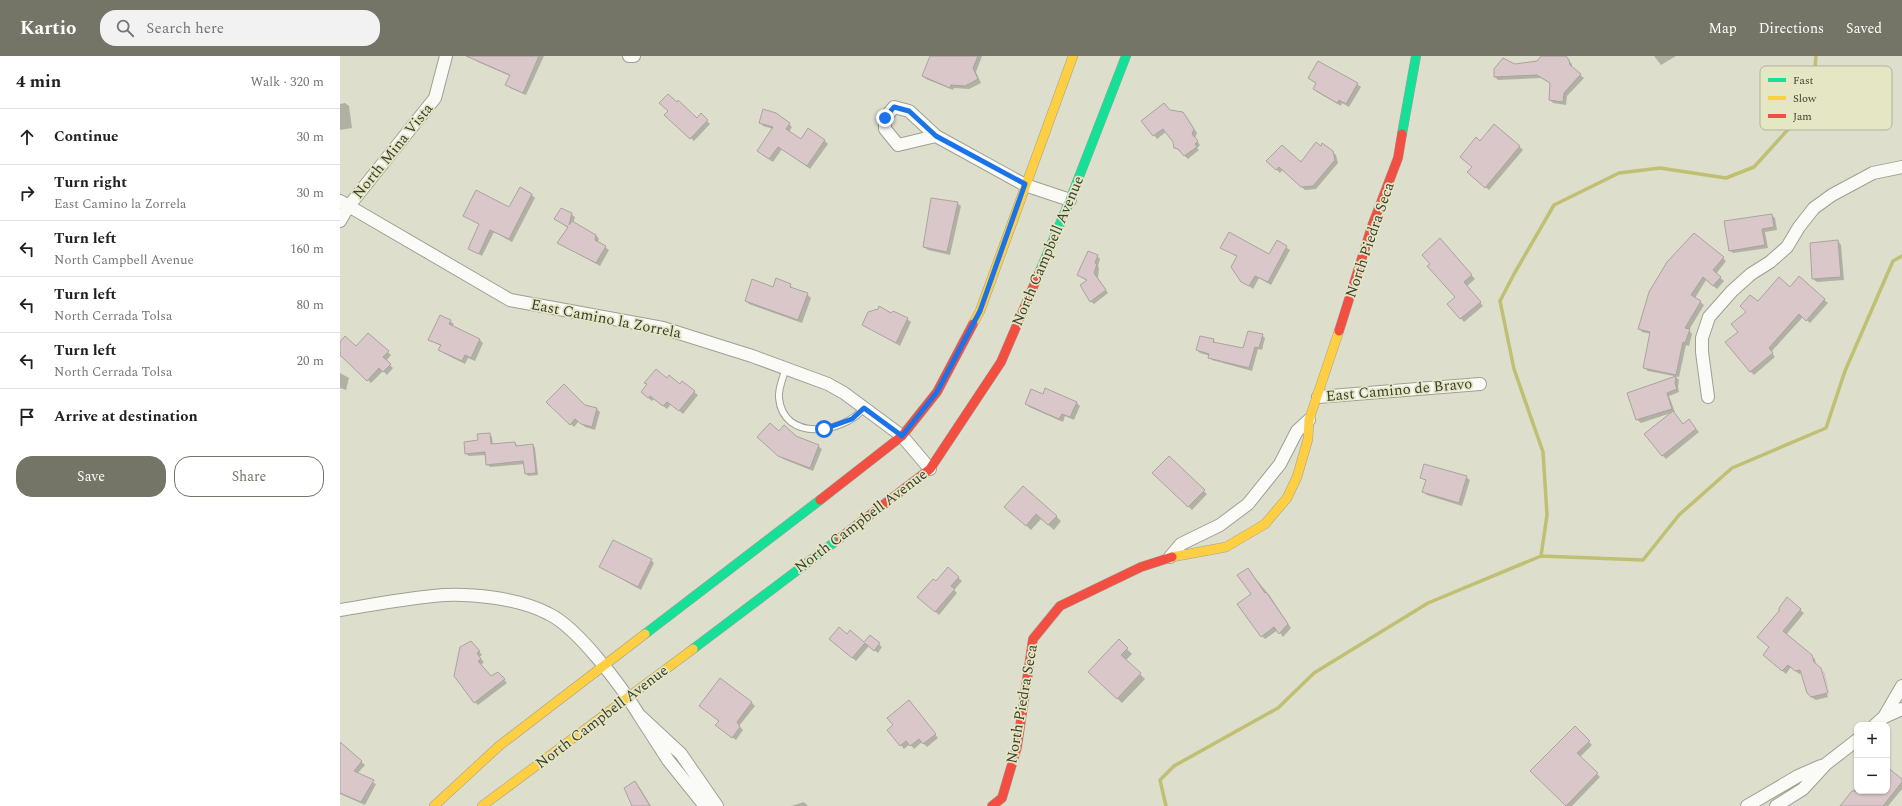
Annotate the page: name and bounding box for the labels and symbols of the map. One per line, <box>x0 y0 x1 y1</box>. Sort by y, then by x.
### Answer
legend <box>1760 66 1892 130</box>
text: Fast <box>1793 72 1814 89</box>
text: Slow <box>1793 90 1817 107</box>
street label: North Mina Vista <box>347 98 439 204</box>
text: Jam <box>1793 108 1812 125</box>
route end <box>876 109 894 127</box>
street label: North Campbell Avenue <box>1006 172 1090 330</box>
street label: North Piedra Seca <box>1339 178 1401 301</box>
street label: East Camino la Zorrela <box>529 293 684 345</box>
street label: East Camino de Bravo <box>1325 372 1473 408</box>
route start <box>815 420 833 438</box>
street label: North Campbell Avenue <box>790 463 932 579</box>
street label: North Piedra Seca <box>1000 642 1044 766</box>
street label: North Campbell Avenue <box>531 659 673 775</box>

